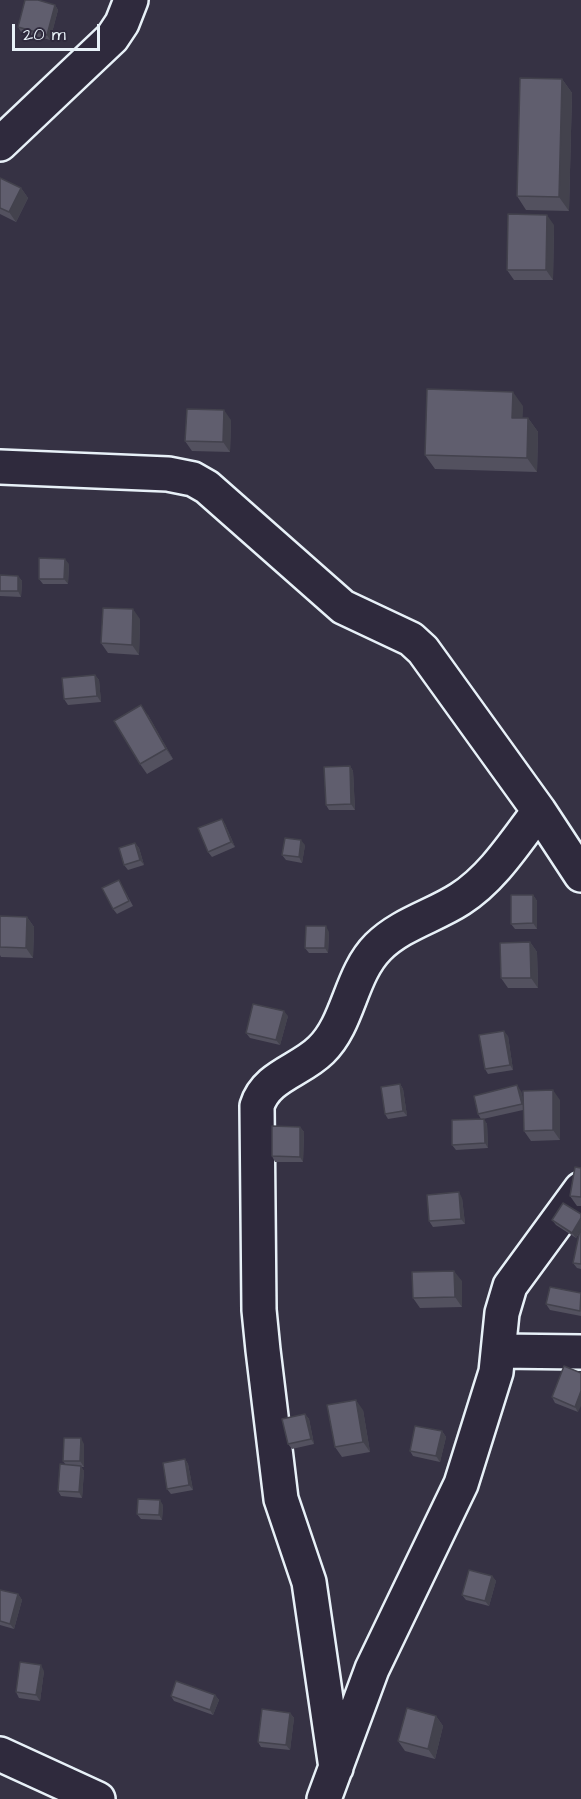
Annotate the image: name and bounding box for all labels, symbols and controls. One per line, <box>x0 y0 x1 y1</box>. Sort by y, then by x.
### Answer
scale bar <box>15 12 104 50</box>
text: 20 m <box>23 22 66 47</box>

